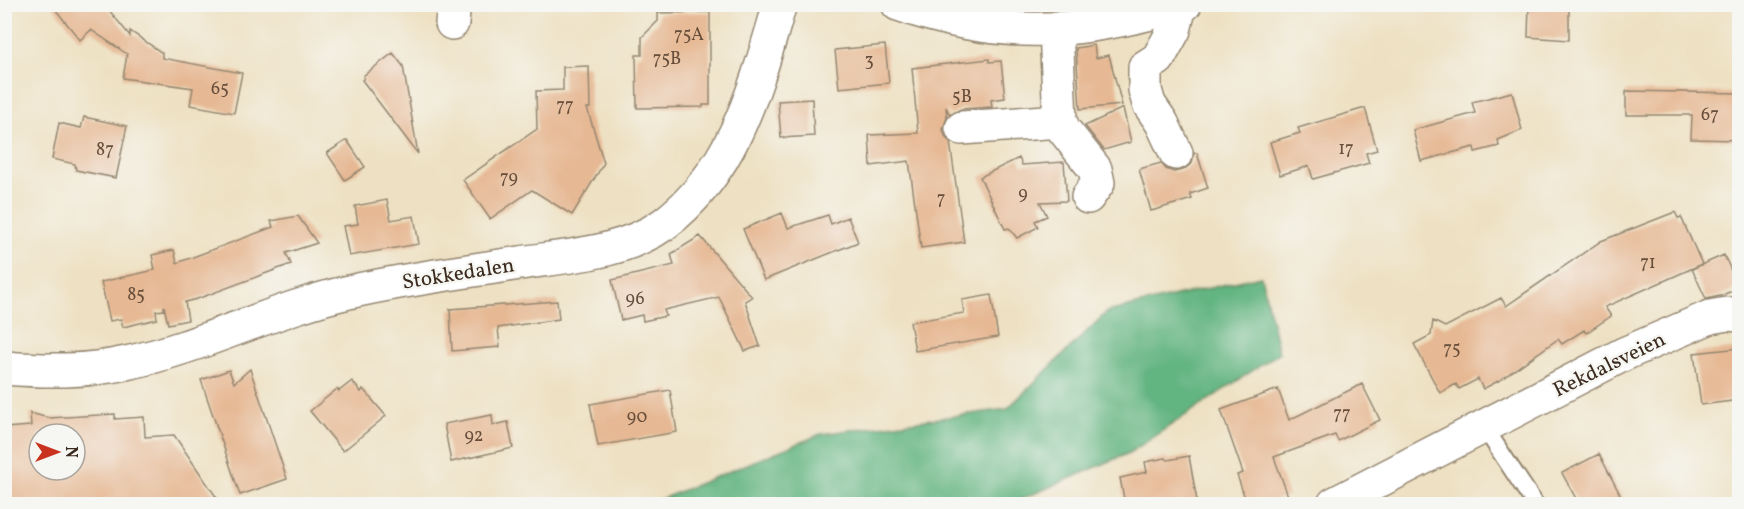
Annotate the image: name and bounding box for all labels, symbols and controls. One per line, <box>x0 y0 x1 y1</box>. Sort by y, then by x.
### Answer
house number: 75A <box>674 23 704 48</box>
house number: 75B <box>653 47 681 72</box>
house number: 3 <box>864 49 874 74</box>
house number: 65 <box>211 77 229 102</box>
house number: 5B <box>952 85 972 110</box>
house number: 77 <box>556 94 574 119</box>
house number: 67 <box>1701 103 1719 128</box>
house number: 17 <box>1338 137 1354 162</box>
house number: 87 <box>96 138 114 163</box>
house number: 79 <box>500 166 518 191</box>
house number: 9 <box>1018 182 1028 207</box>
house number: 7 <box>937 187 945 212</box>
street label: Stokkedalen <box>400 251 516 298</box>
house number: 71 <box>1640 251 1656 276</box>
house number: 85 <box>127 283 145 308</box>
house number: 96 <box>625 287 645 312</box>
street label: Rekdalsveien <box>1549 326 1671 405</box>
house number: 75 <box>1443 337 1461 362</box>
house number: 77 <box>1333 402 1351 427</box>
house number: 90 <box>627 405 647 430</box>
north arrow <box>27 422 87 482</box>
house number: 92 <box>464 424 484 449</box>
text: N <box>59 446 81 458</box>

